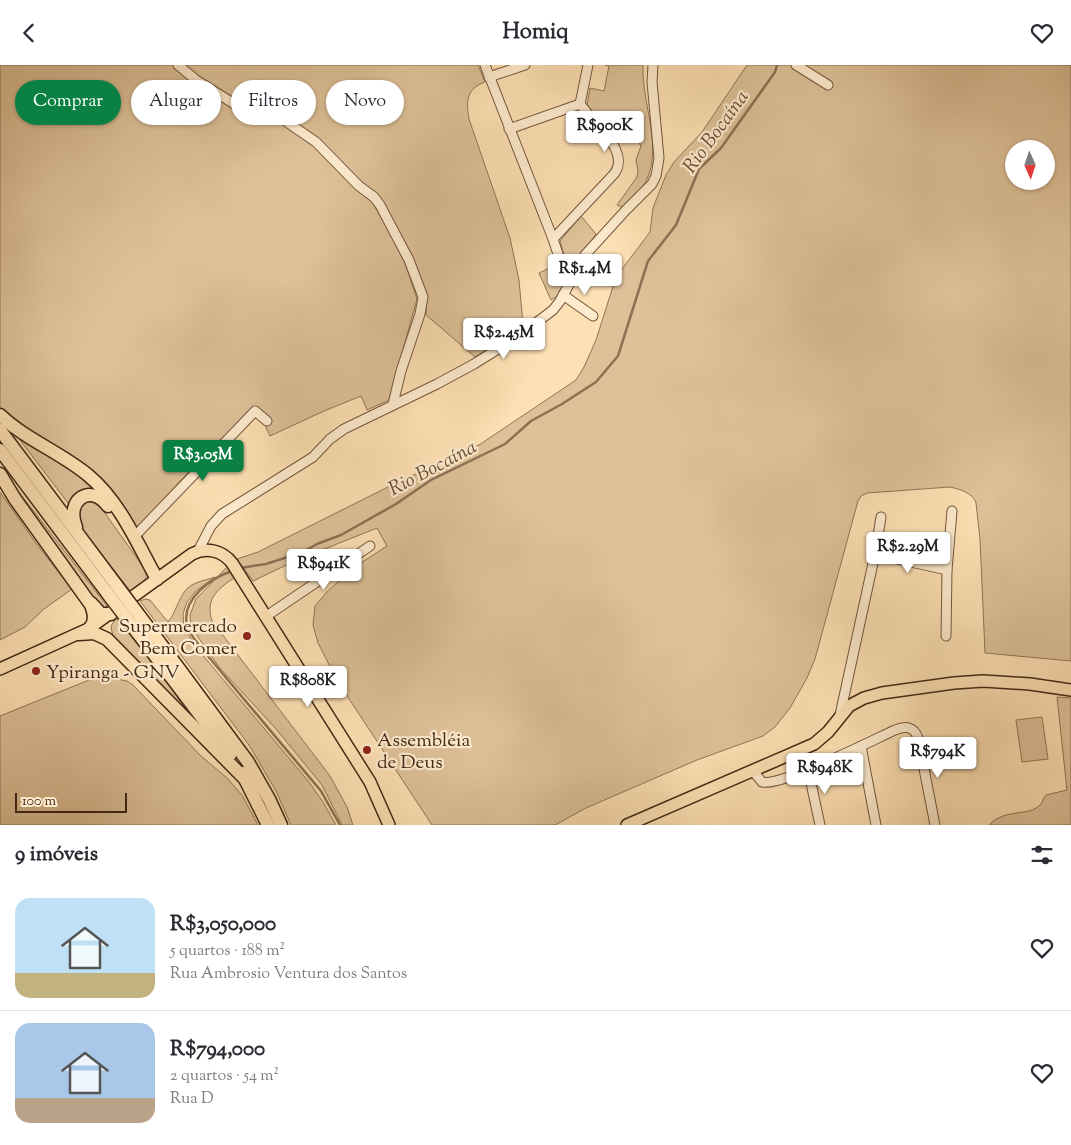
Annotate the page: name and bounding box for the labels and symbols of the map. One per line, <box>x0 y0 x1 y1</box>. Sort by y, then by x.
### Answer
water label: Rio Bocaína <box>677 85 757 180</box>
pin: R$900K <box>564 111 646 153</box>
north arrow <box>1005 140 1055 190</box>
pin: R$1.4M <box>544 253 626 296</box>
pin: R$2.45M <box>458 317 550 360</box>
water label: Rio Bocaína <box>384 434 483 505</box>
pin: R$3.05M <box>157 439 249 482</box>
pin: R$2.29M <box>862 531 954 574</box>
pin: R$941K <box>283 549 365 591</box>
place label: Supermercado Bem Comer <box>119 614 237 663</box>
marker: Supermercado Bem Comer <box>241 630 253 642</box>
place label: Ypiranga - GNV <box>46 660 180 687</box>
marker: Ypiranga - GNV <box>30 665 42 677</box>
pin: R$808K <box>267 665 349 708</box>
place label: Assembléia de Deus <box>377 728 470 777</box>
pin: R$794K <box>897 737 979 779</box>
marker: Assembléia de Deus <box>361 744 373 756</box>
pin: R$948K <box>784 753 866 795</box>
scale bar <box>15 790 128 813</box>

